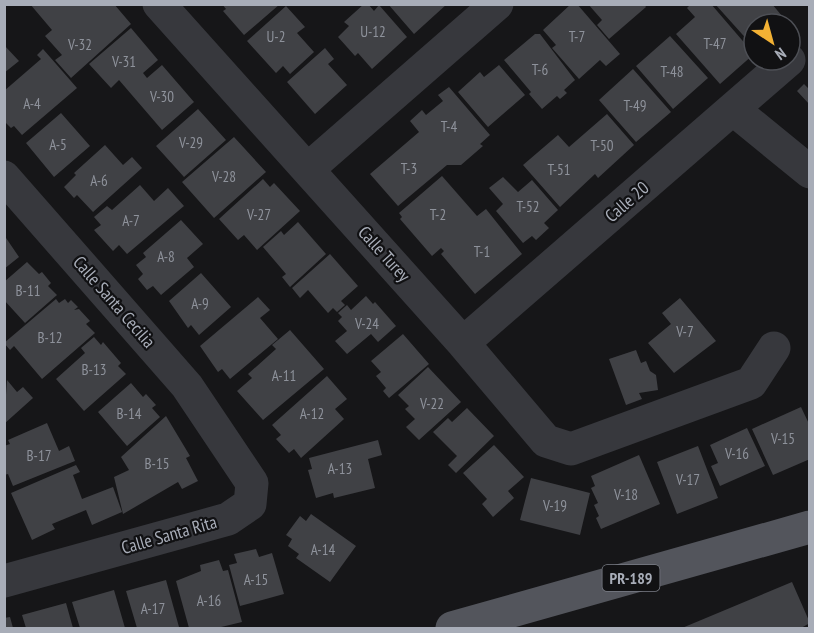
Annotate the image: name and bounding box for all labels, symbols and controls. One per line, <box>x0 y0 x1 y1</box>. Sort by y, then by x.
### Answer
north arrow <box>742 12 802 72</box>
house number: U-12 <box>360 22 386 41</box>
house number: U-2 <box>267 27 285 46</box>
house number: T-7 <box>569 27 585 46</box>
house number: T-47 <box>703 34 727 53</box>
house number: V-32 <box>67 35 92 54</box>
text: N <box>771 44 790 65</box>
house number: V-31 <box>111 52 136 71</box>
house number: T-6 <box>532 60 548 79</box>
house number: T-48 <box>660 62 684 81</box>
house number: V-30 <box>149 87 174 106</box>
house number: A-4 <box>23 94 41 113</box>
house number: T-49 <box>623 96 647 115</box>
house number: T-4 <box>441 117 457 136</box>
house number: V-29 <box>178 133 203 152</box>
house number: A-5 <box>49 135 67 154</box>
house number: T-50 <box>590 136 614 155</box>
house number: T-3 <box>401 159 417 178</box>
house number: T-51 <box>547 160 571 179</box>
house number: V-28 <box>211 167 236 186</box>
house number: A-6 <box>90 171 108 190</box>
street label: Calle 20 <box>600 176 653 227</box>
house number: T-52 <box>516 197 540 216</box>
house number: V-27 <box>246 205 271 224</box>
house number: T-2 <box>430 205 446 224</box>
house number: A-7 <box>122 211 140 230</box>
street label: Calle Turey <box>353 221 416 287</box>
house number: T-1 <box>474 242 490 261</box>
house number: A-8 <box>157 247 175 266</box>
street label: Calle Santa Cecilia <box>68 251 161 352</box>
house number: B-11 <box>16 281 40 300</box>
house number: A-9 <box>191 294 209 313</box>
house number: V-24 <box>354 314 379 333</box>
house number: V-7 <box>675 322 694 341</box>
house number: B-12 <box>38 328 62 347</box>
house number: B-13 <box>82 360 106 379</box>
house number: A-11 <box>272 366 296 385</box>
house number: V-22 <box>419 394 444 413</box>
house number: B-14 <box>117 404 142 423</box>
house number: A-12 <box>300 404 324 423</box>
house number: V-15 <box>770 429 795 448</box>
house number: V-16 <box>724 444 749 463</box>
house number: B-17 <box>27 446 51 465</box>
house number: B-15 <box>145 454 169 473</box>
house number: A-13 <box>328 459 352 478</box>
house number: V-17 <box>675 470 700 489</box>
house number: V-18 <box>613 485 638 504</box>
house number: V-19 <box>542 496 567 515</box>
street label: Calle Santa Rita <box>118 510 219 559</box>
house number: A-14 <box>311 540 335 559</box>
road number: PR-189 <box>602 565 660 591</box>
house number: A-15 <box>244 570 268 589</box>
house number: A-16 <box>197 591 221 610</box>
house number: A-17 <box>141 599 165 618</box>

